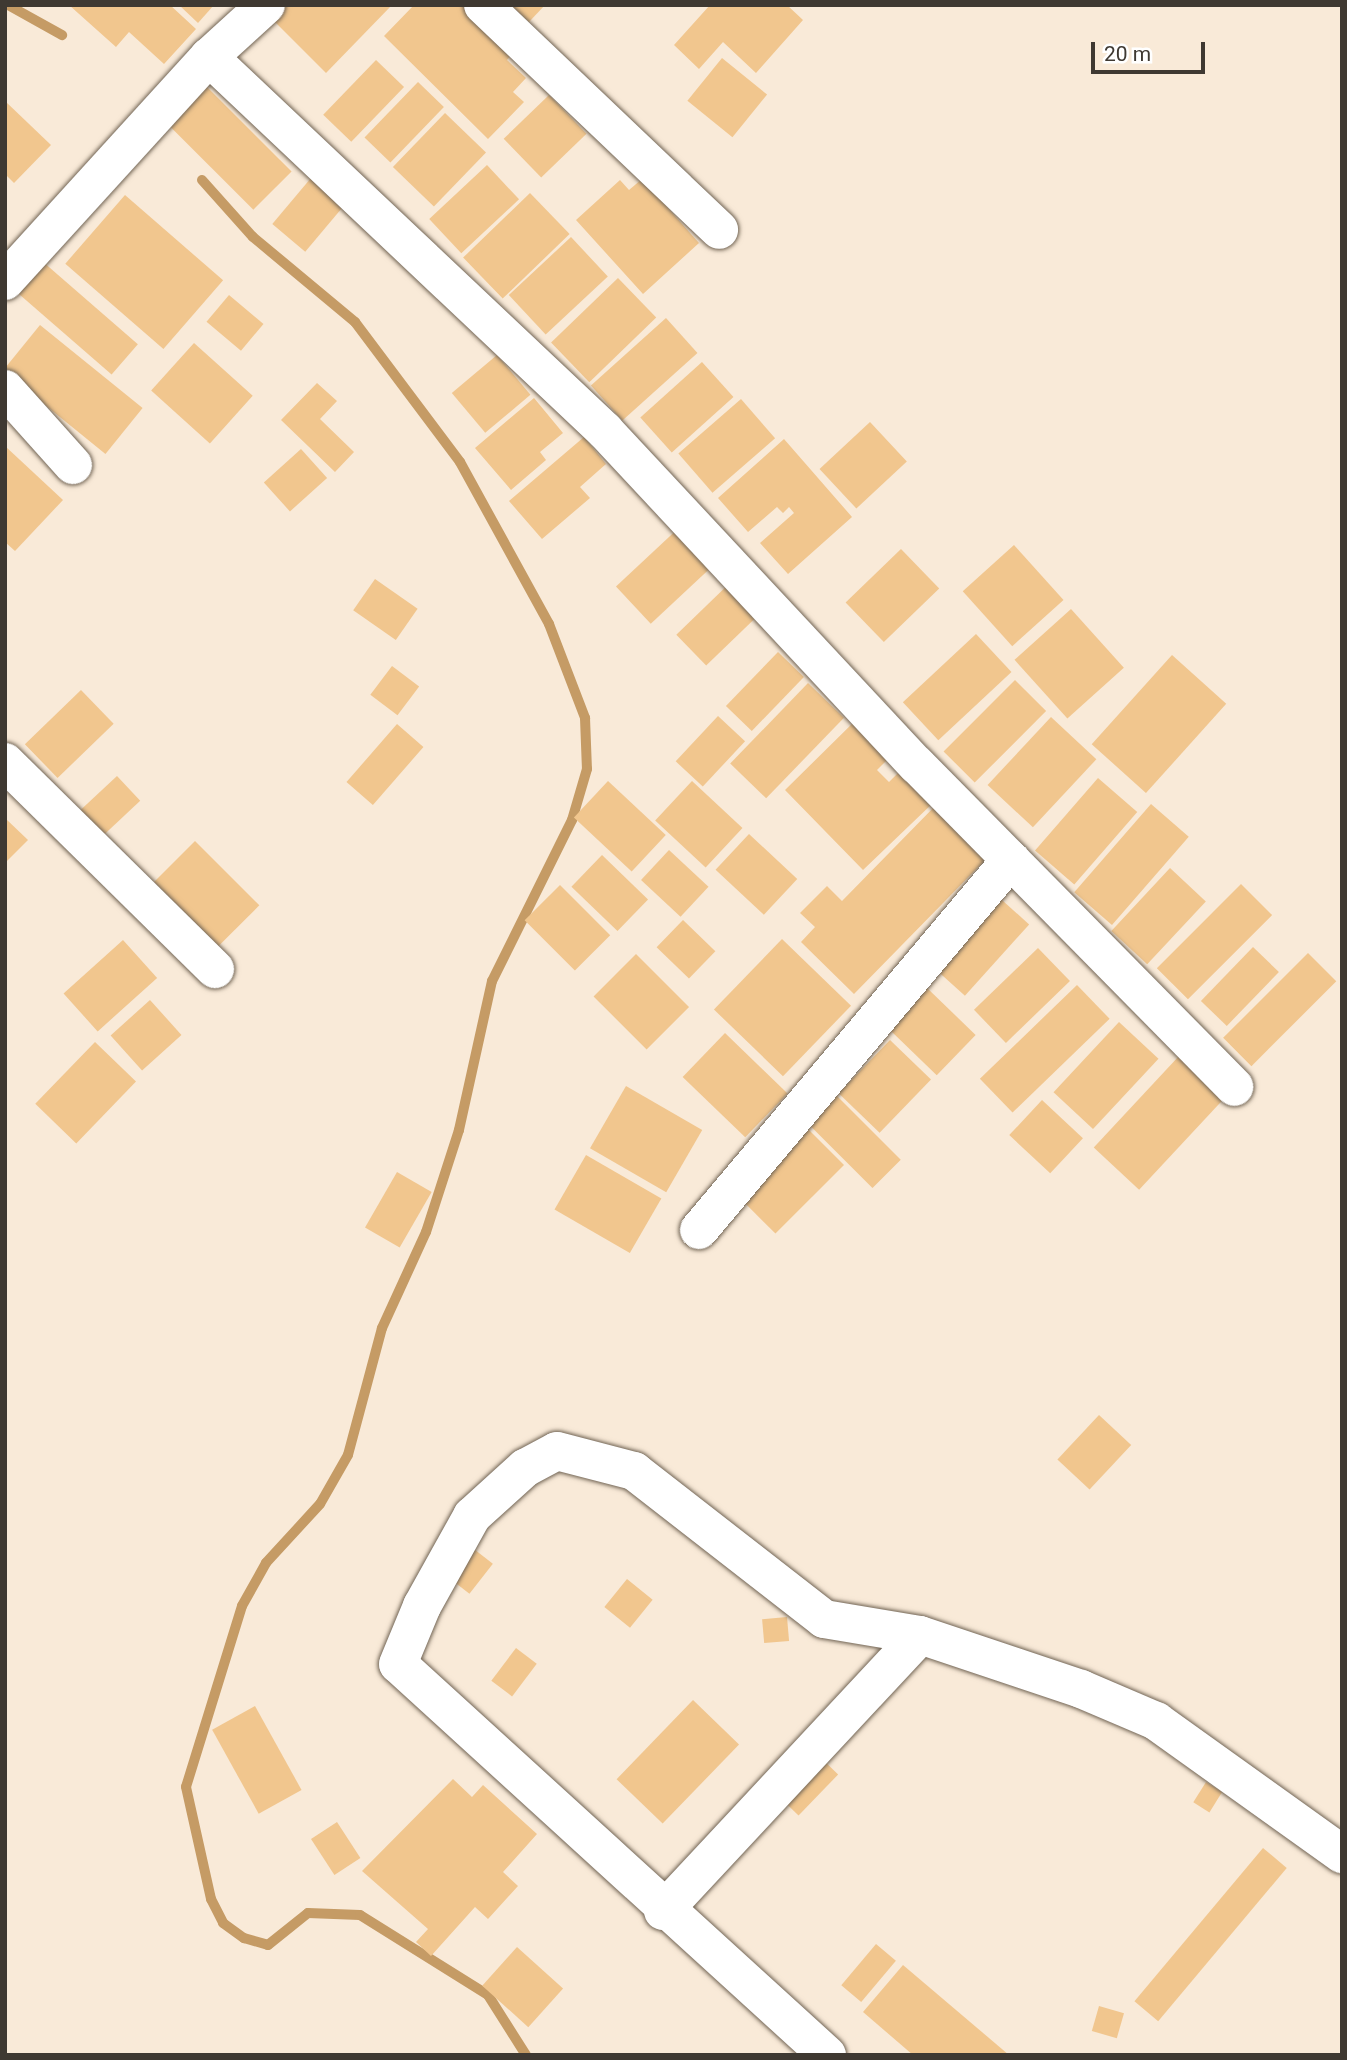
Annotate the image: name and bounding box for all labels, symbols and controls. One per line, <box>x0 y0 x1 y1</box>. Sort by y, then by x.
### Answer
scale bar <box>1095 28 1209 72</box>
text: 20 m <box>1104 42 1151 66</box>

